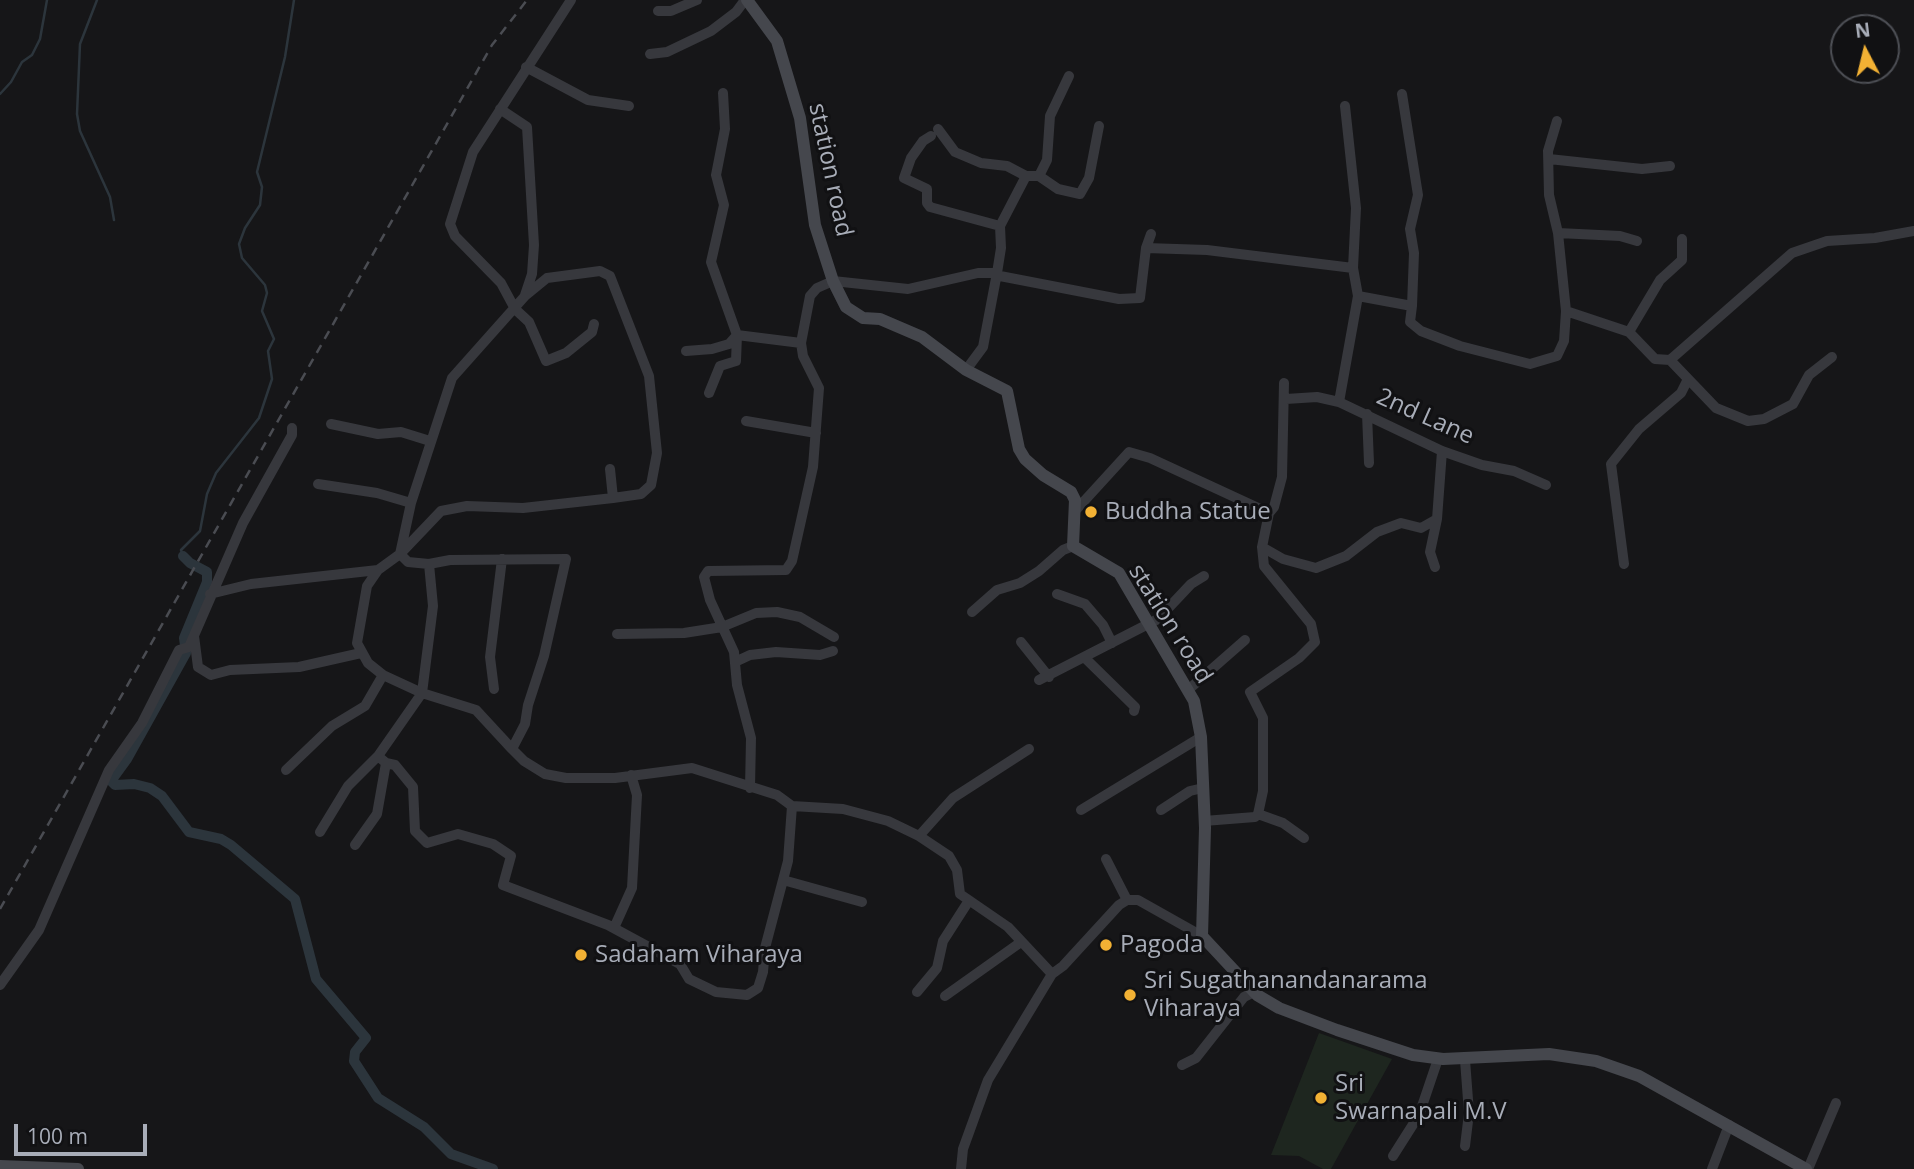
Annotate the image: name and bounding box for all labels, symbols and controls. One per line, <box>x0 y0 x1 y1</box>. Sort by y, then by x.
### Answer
north arrow <box>1830 14 1900 84</box>
text: N <box>1853 16 1872 44</box>
street label: station road <box>802 101 858 239</box>
street label: 2nd Lane <box>1372 383 1478 451</box>
place label: Buddha Statue <box>1105 498 1271 526</box>
marker: Buddha Statue <box>1083 504 1099 520</box>
street label: station road <box>1122 559 1218 689</box>
place label: Pagoda <box>1120 931 1203 959</box>
marker: Pagoda <box>1098 937 1114 953</box>
place label: Sadaham Viharaya <box>595 941 803 969</box>
marker: Sadaham Viharaya <box>573 947 589 963</box>
place label: Sri Sugathanandanarama Viharaya <box>1144 967 1428 1023</box>
marker: Sri Sugathanandanarama Viharaya <box>1122 987 1138 1003</box>
place label: Sri Swarnapali M.V <box>1335 1070 1507 1126</box>
marker: Sri Swarnapali M.V <box>1313 1090 1329 1106</box>
scale bar <box>18 1110 150 1154</box>
text: 100 m <box>27 1122 88 1150</box>

